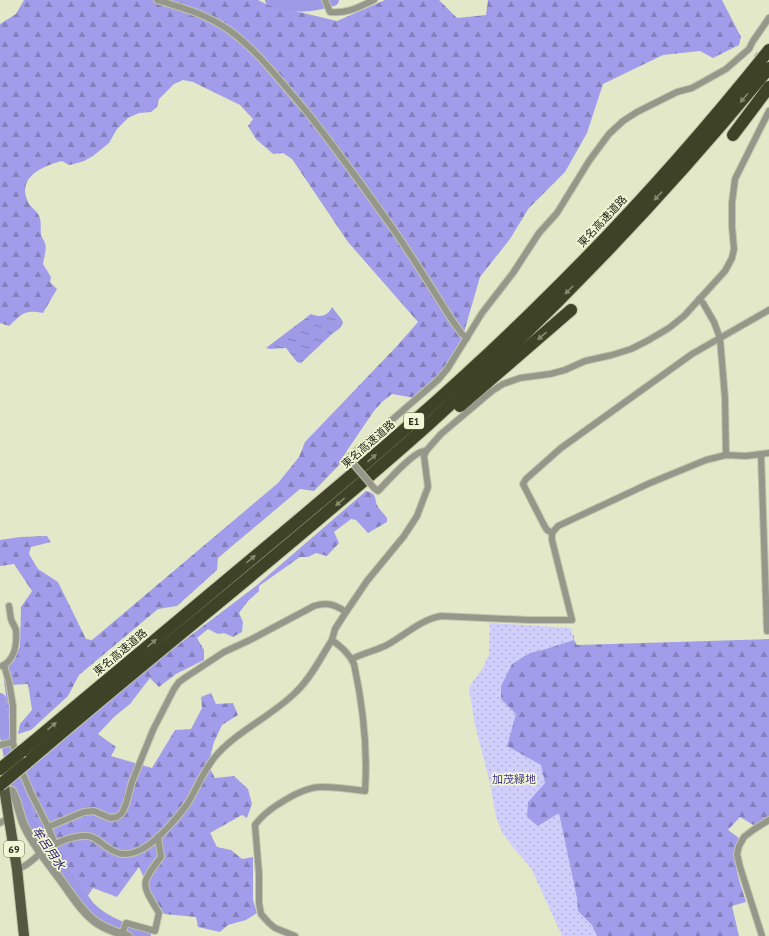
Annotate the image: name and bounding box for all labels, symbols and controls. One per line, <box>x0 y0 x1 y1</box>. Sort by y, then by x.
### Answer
one-way arrow <box>739 93 748 103</box>
one-way arrow <box>654 191 663 201</box>
street label: 東名高速道路 <box>574 192 630 250</box>
one-way arrow <box>564 285 574 295</box>
one-way arrow <box>536 332 547 341</box>
road number: E1 <box>404 413 424 429</box>
street label: 東名高速道路 <box>339 417 397 471</box>
one-way arrow <box>367 453 377 462</box>
one-way arrow <box>334 497 345 506</box>
one-way arrow <box>246 555 257 564</box>
street label: 東名高速道路 <box>90 625 150 679</box>
one-way arrow <box>146 639 157 647</box>
one-way arrow <box>47 722 57 731</box>
park label: 加茂緑地 <box>492 772 536 786</box>
water label: 牟呂用水 <box>29 824 70 874</box>
road number: 69 <box>4 841 24 857</box>

